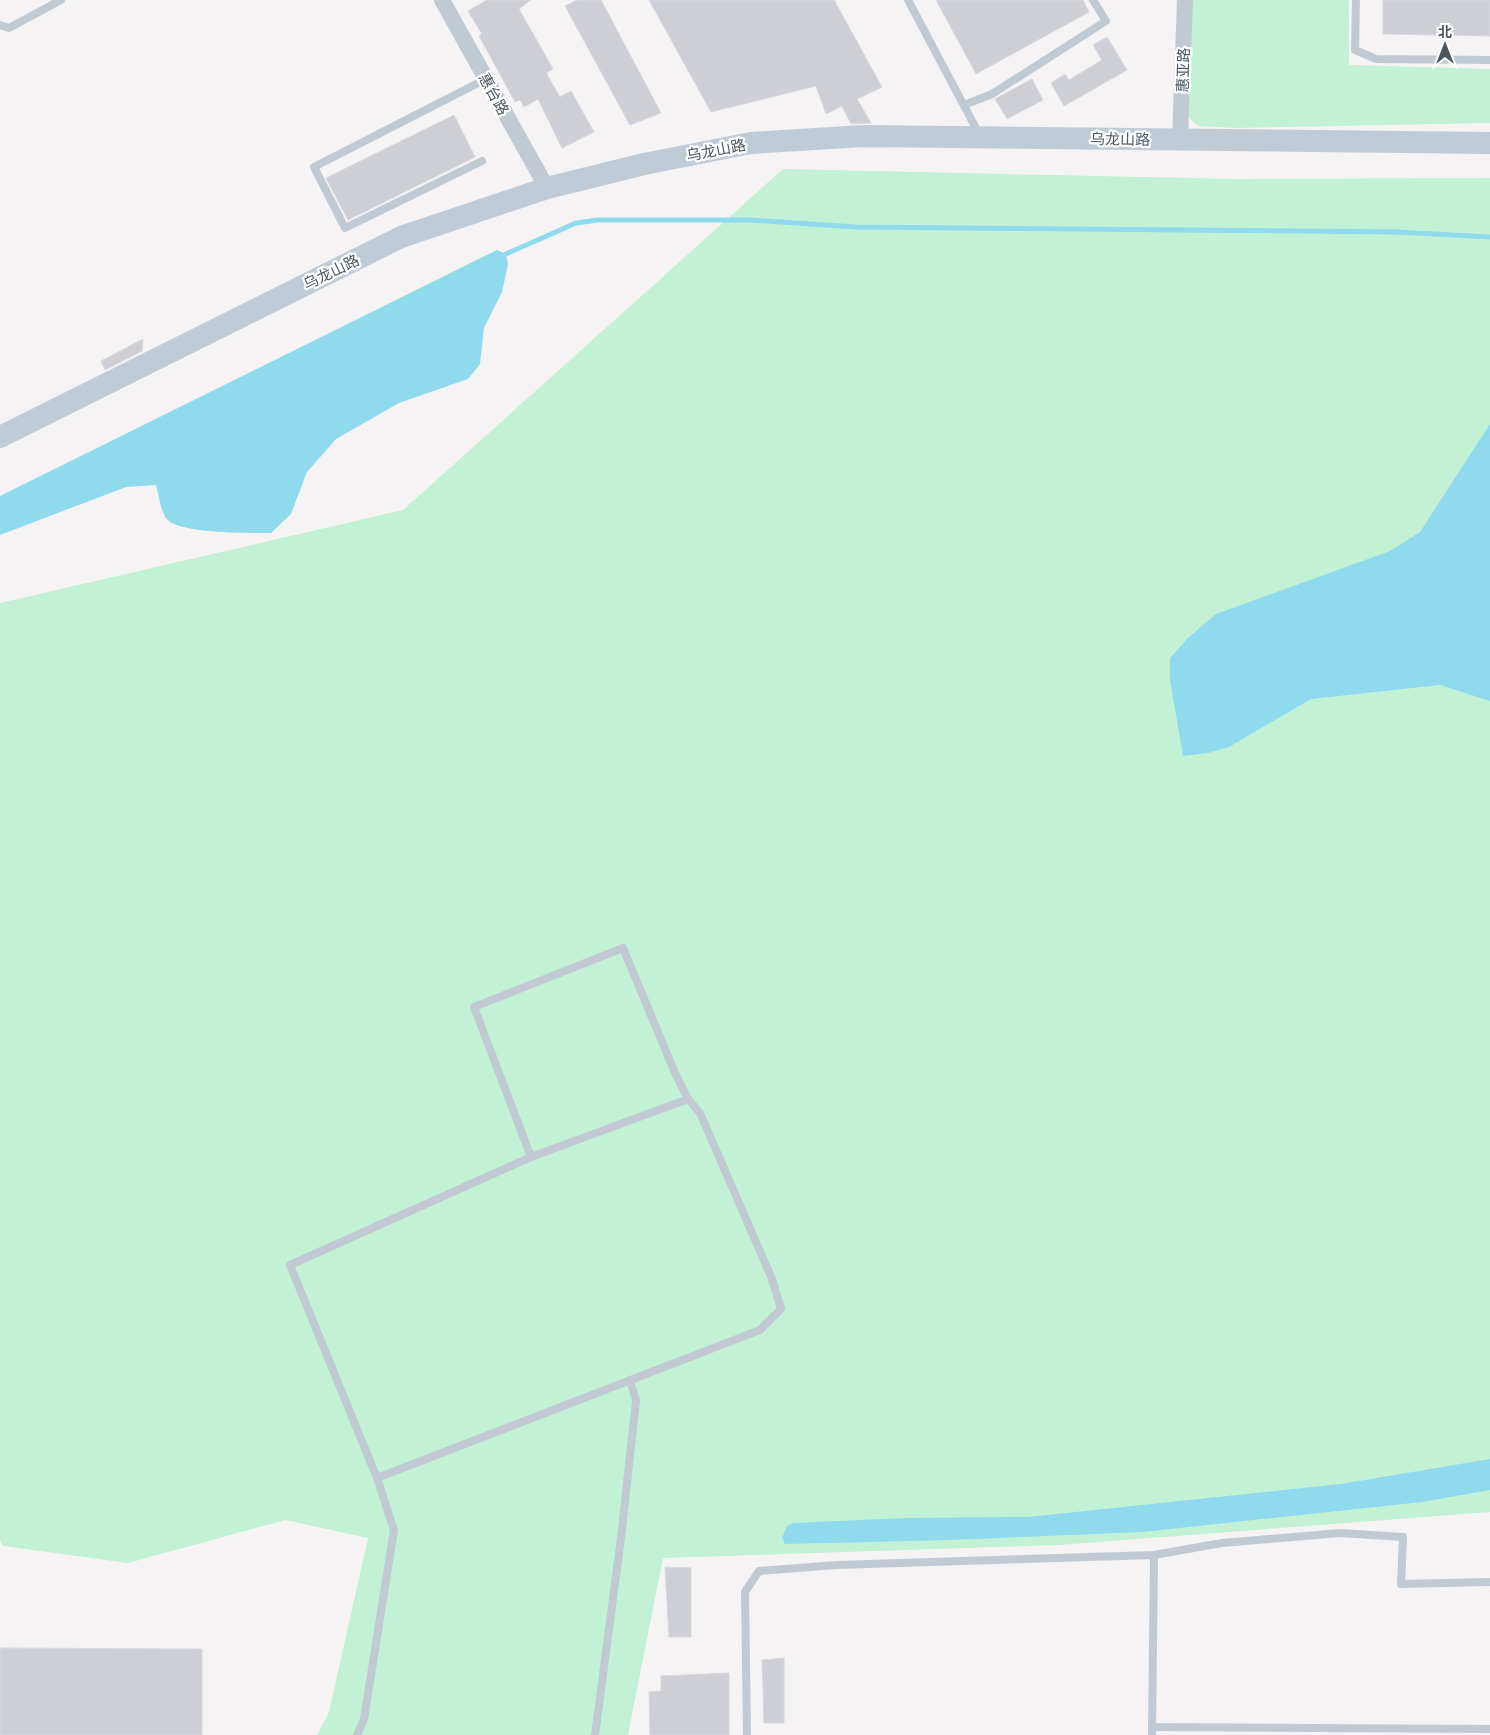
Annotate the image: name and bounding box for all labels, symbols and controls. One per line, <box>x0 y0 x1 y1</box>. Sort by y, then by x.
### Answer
north arrow <box>1420 20 1470 70</box>
text: 北 <box>1438 23 1452 41</box>
street label: 惠亚路 <box>1173 47 1193 93</box>
street label: 惠台路 <box>475 70 513 118</box>
street label: 乌龙山路 <box>1090 129 1150 149</box>
street label: 乌龙山路 <box>685 135 747 165</box>
street label: 乌龙山路 <box>300 250 362 294</box>

